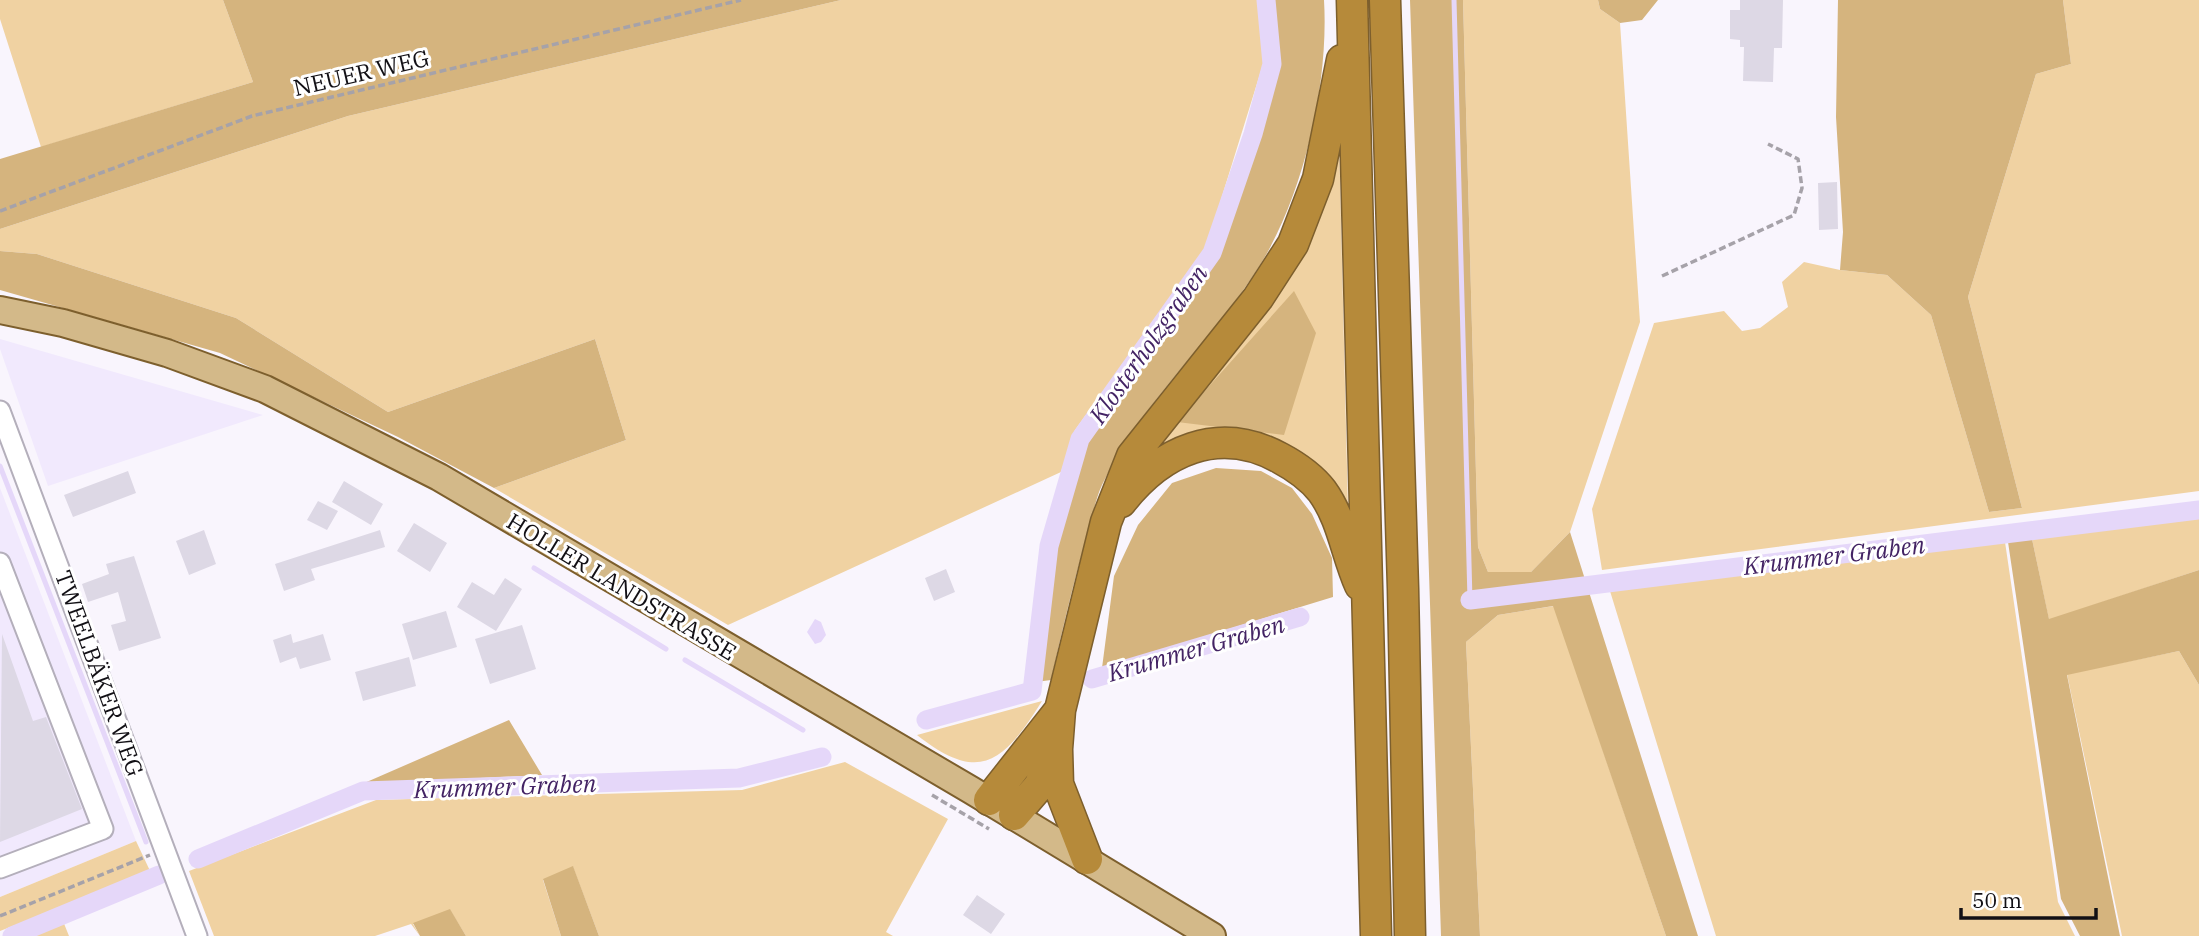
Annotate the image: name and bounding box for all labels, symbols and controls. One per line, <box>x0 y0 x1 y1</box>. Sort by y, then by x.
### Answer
street label: NEUER WEG <box>290 42 432 102</box>
water label: Klosterholzgraben <box>1081 258 1215 430</box>
street label: HOLLER LANDSTRASSE <box>502 506 742 666</box>
water label: Krummer Graben <box>1740 528 1927 582</box>
street label: TWEELBÄKER WEG <box>49 566 151 780</box>
water label: Krummer Graben <box>1103 607 1288 689</box>
water label: Krummer Graben <box>412 767 597 805</box>
scale bar <box>1961 876 2096 920</box>
text: 50 m <box>1972 886 2022 914</box>

